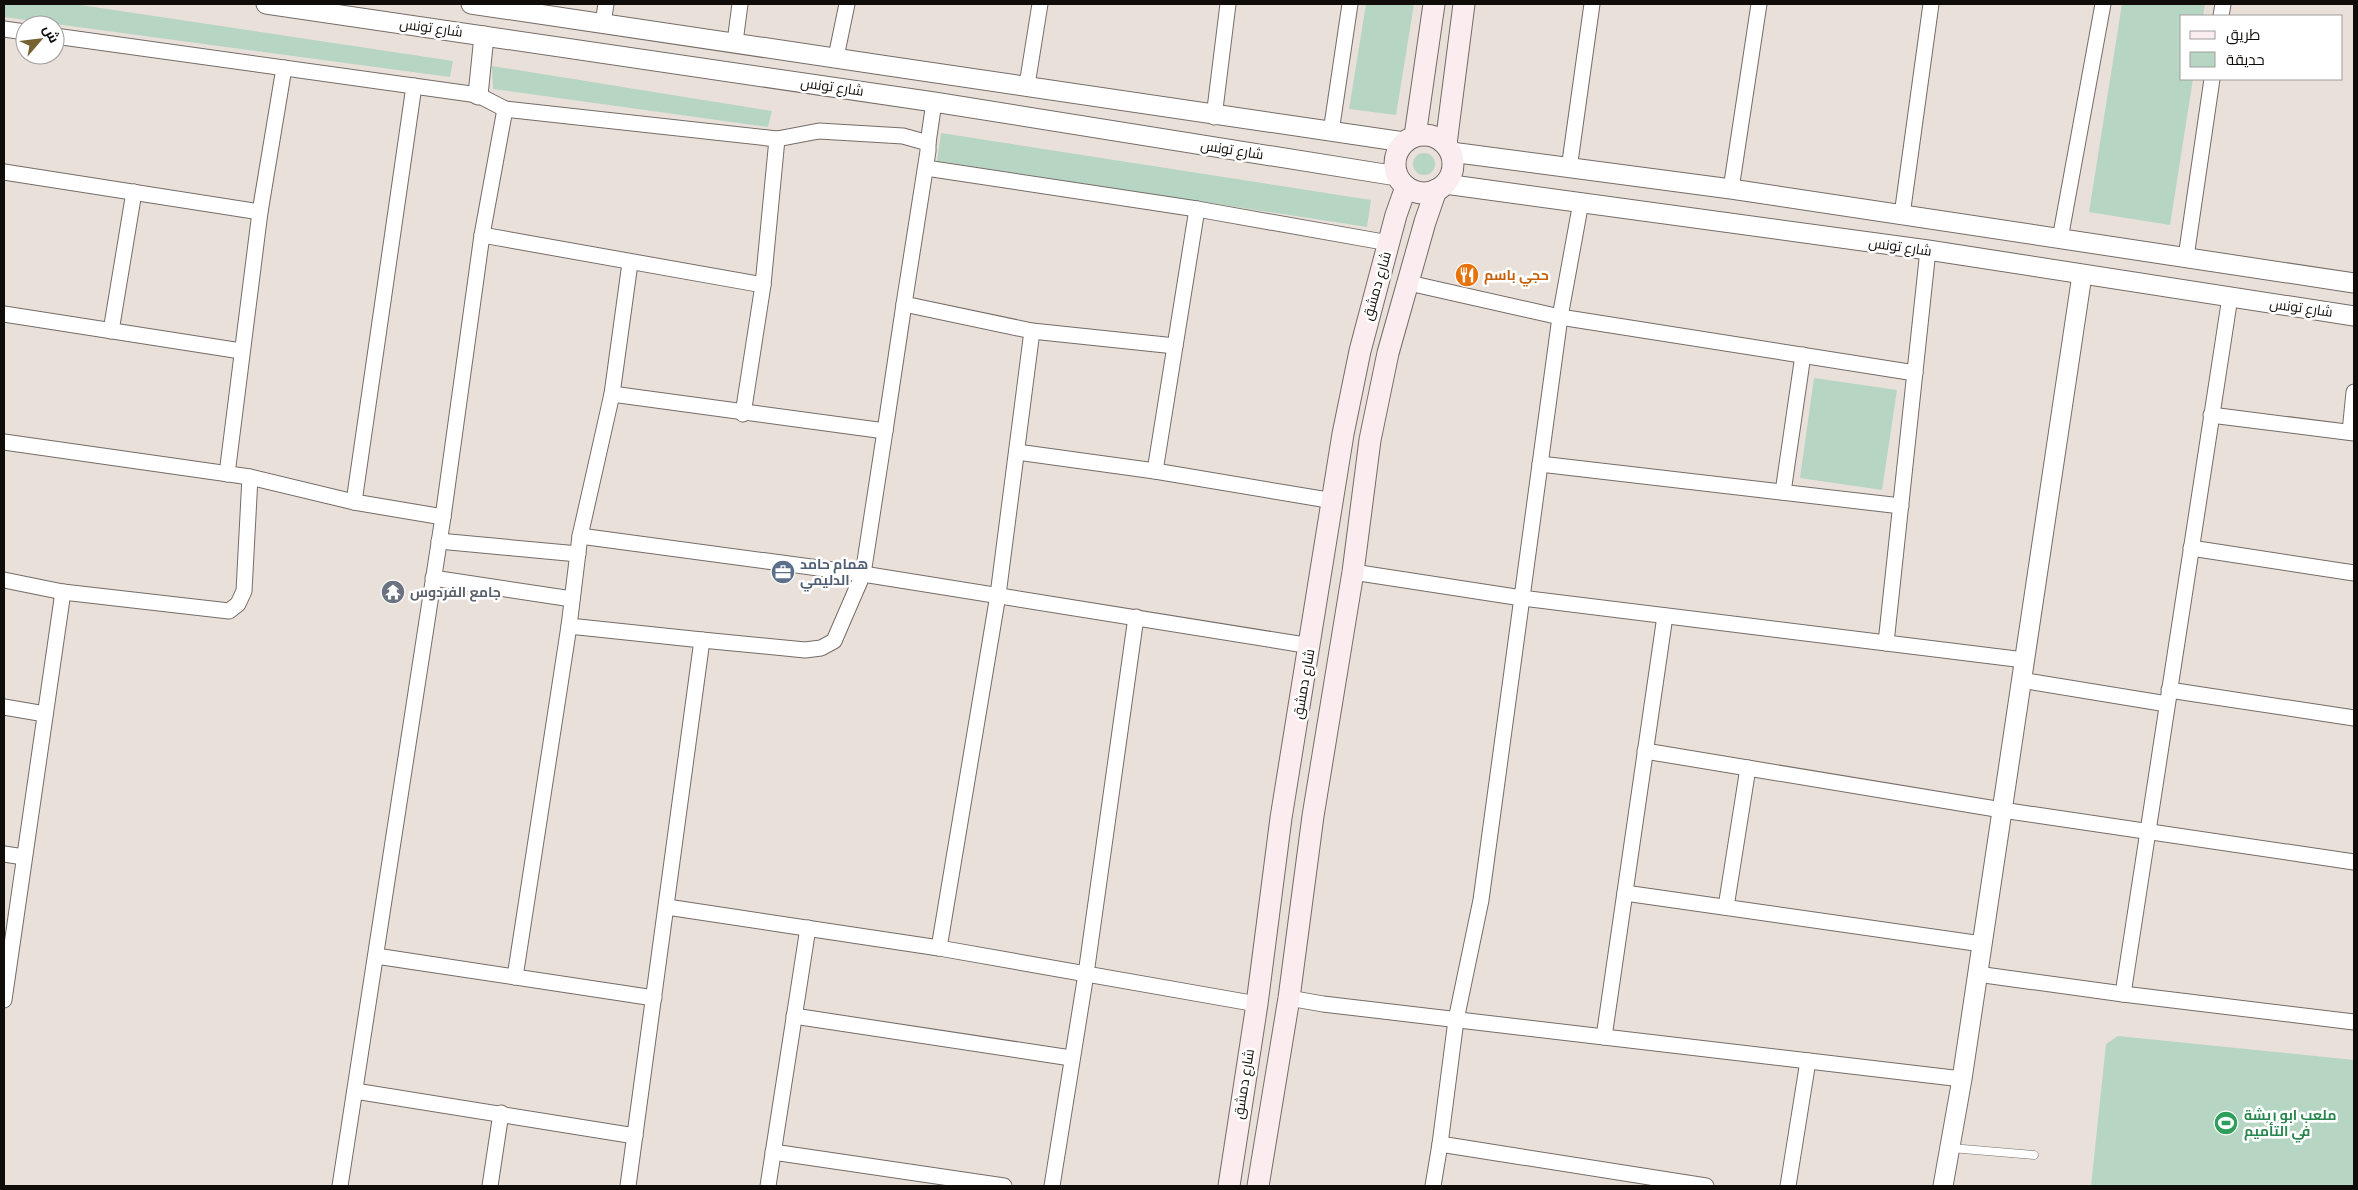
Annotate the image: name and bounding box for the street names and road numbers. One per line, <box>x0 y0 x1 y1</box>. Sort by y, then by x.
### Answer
street label: شارع تونس <box>398 15 464 41</box>
street label: شارع تونس <box>799 74 865 100</box>
street label: شارع تونس <box>1199 137 1265 163</box>
street label: شارع تونس <box>1867 234 1933 260</box>
street label: شارع دمشق <box>1359 250 1395 322</box>
street label: شارع تونس <box>2268 295 2334 321</box>
street label: شارع دمشق <box>1289 648 1319 720</box>
street label: شارع دمشق <box>1230 1048 1258 1120</box>

